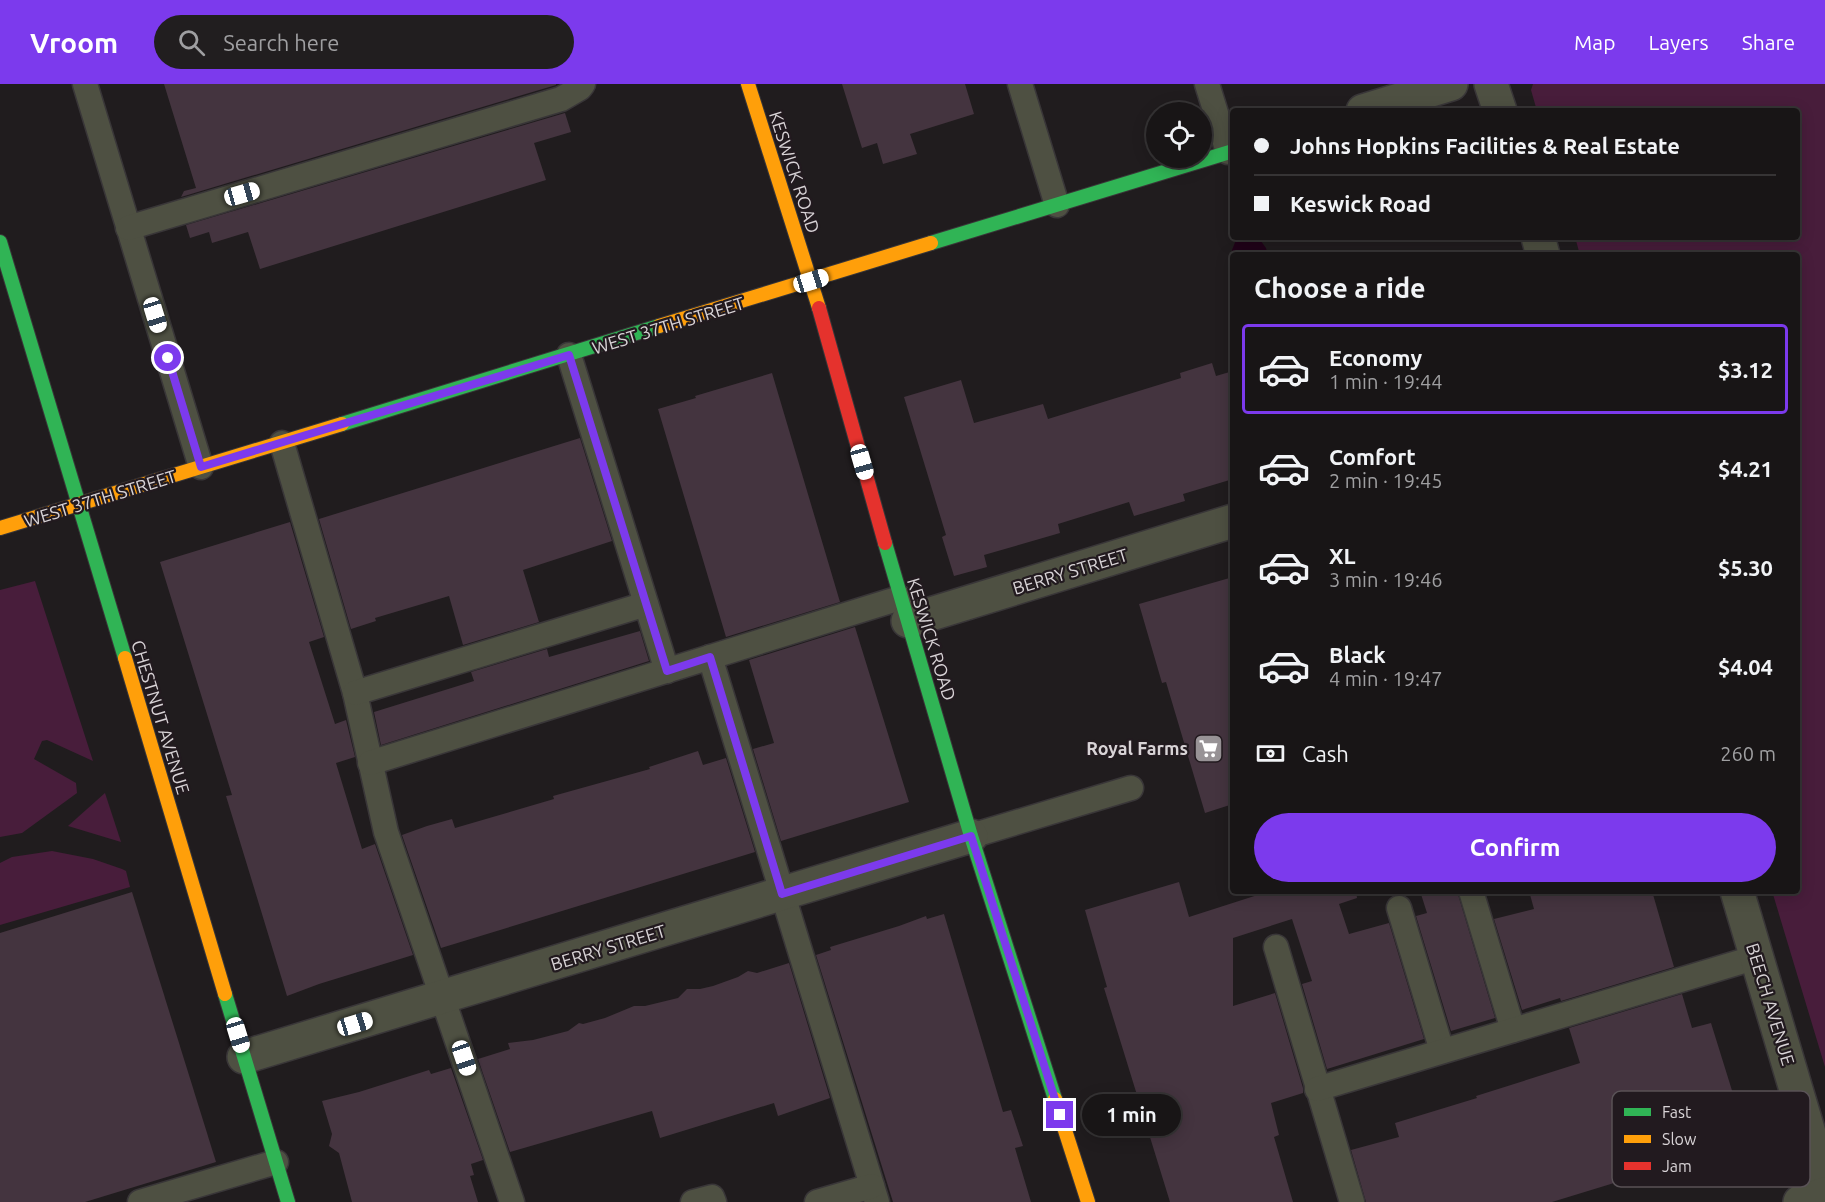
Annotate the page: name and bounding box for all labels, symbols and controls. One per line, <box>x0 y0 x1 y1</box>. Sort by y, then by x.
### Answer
search box <box>154 15 574 69</box>
icon: search <box>175 26 208 59</box>
text: Vroom <box>30 27 118 58</box>
text: Search here <box>223 30 339 55</box>
text: Map <box>1574 30 1615 54</box>
text: Layers <box>1648 30 1709 54</box>
text: Share <box>1742 30 1795 54</box>
map controls <box>1146 102 1212 168</box>
button: locate <box>1146 102 1212 168</box>
street label: KESWICK ROAD <box>766 108 824 236</box>
text: Johns Hopkins Facilities & Real Estate <box>1290 133 1680 158</box>
car <box>222 180 262 208</box>
text: Keswick Road <box>1290 191 1431 216</box>
car <box>791 267 831 295</box>
text: Choose a ride <box>1254 273 1426 303</box>
street label: WEST 37TH STREET <box>589 292 747 358</box>
car <box>141 295 169 335</box>
icon: car <box>1257 342 1311 396</box>
route start <box>154 344 181 371</box>
text: Economy <box>1329 345 1422 370</box>
text: $3.12 <box>1718 357 1773 382</box>
text: 1 min · 19:44 <box>1329 370 1443 393</box>
icon: car <box>1257 441 1311 495</box>
car <box>848 442 876 482</box>
text: Comfort <box>1329 444 1416 469</box>
text: $4.21 <box>1718 456 1773 481</box>
street label: WEST 37TH STREET <box>21 465 179 531</box>
text: 2 min · 19:45 <box>1329 469 1443 492</box>
icon: car <box>1257 540 1311 594</box>
text: XL <box>1329 543 1356 568</box>
street label: BERRY STREET <box>1010 544 1130 598</box>
text: $5.30 <box>1718 555 1773 580</box>
text: 3 min · 19:46 <box>1329 568 1443 591</box>
street label: KESWICK ROAD <box>904 575 960 703</box>
street label: CHESTNUT AVENUE <box>128 638 194 796</box>
icon: car <box>1257 639 1311 693</box>
text: Black <box>1329 642 1386 667</box>
text: $4.04 <box>1718 654 1773 679</box>
text: 4 min · 19:47 <box>1329 667 1443 690</box>
supermarket icon: Royal Farms <box>1193 732 1225 764</box>
icon: cash <box>1254 737 1287 770</box>
place label: Royal Farms <box>1086 738 1188 758</box>
text: Cash <box>1302 741 1349 766</box>
text: 260 m <box>1720 742 1776 765</box>
button: Confirm <box>1254 813 1776 882</box>
street label: BERRY STREET <box>548 920 668 974</box>
street label: BEECH AVENUE <box>1743 941 1799 1067</box>
car <box>335 1010 375 1038</box>
car <box>224 1015 252 1055</box>
car <box>450 1038 478 1078</box>
legend <box>1612 1091 1810 1187</box>
callout: 1 min <box>1081 1094 1180 1136</box>
route end <box>1046 1101 1073 1128</box>
text: 1 min <box>1106 1103 1157 1126</box>
text: Fast <box>1662 1103 1692 1121</box>
text: Slow <box>1662 1130 1697 1148</box>
text: Jam <box>1662 1157 1692 1175</box>

